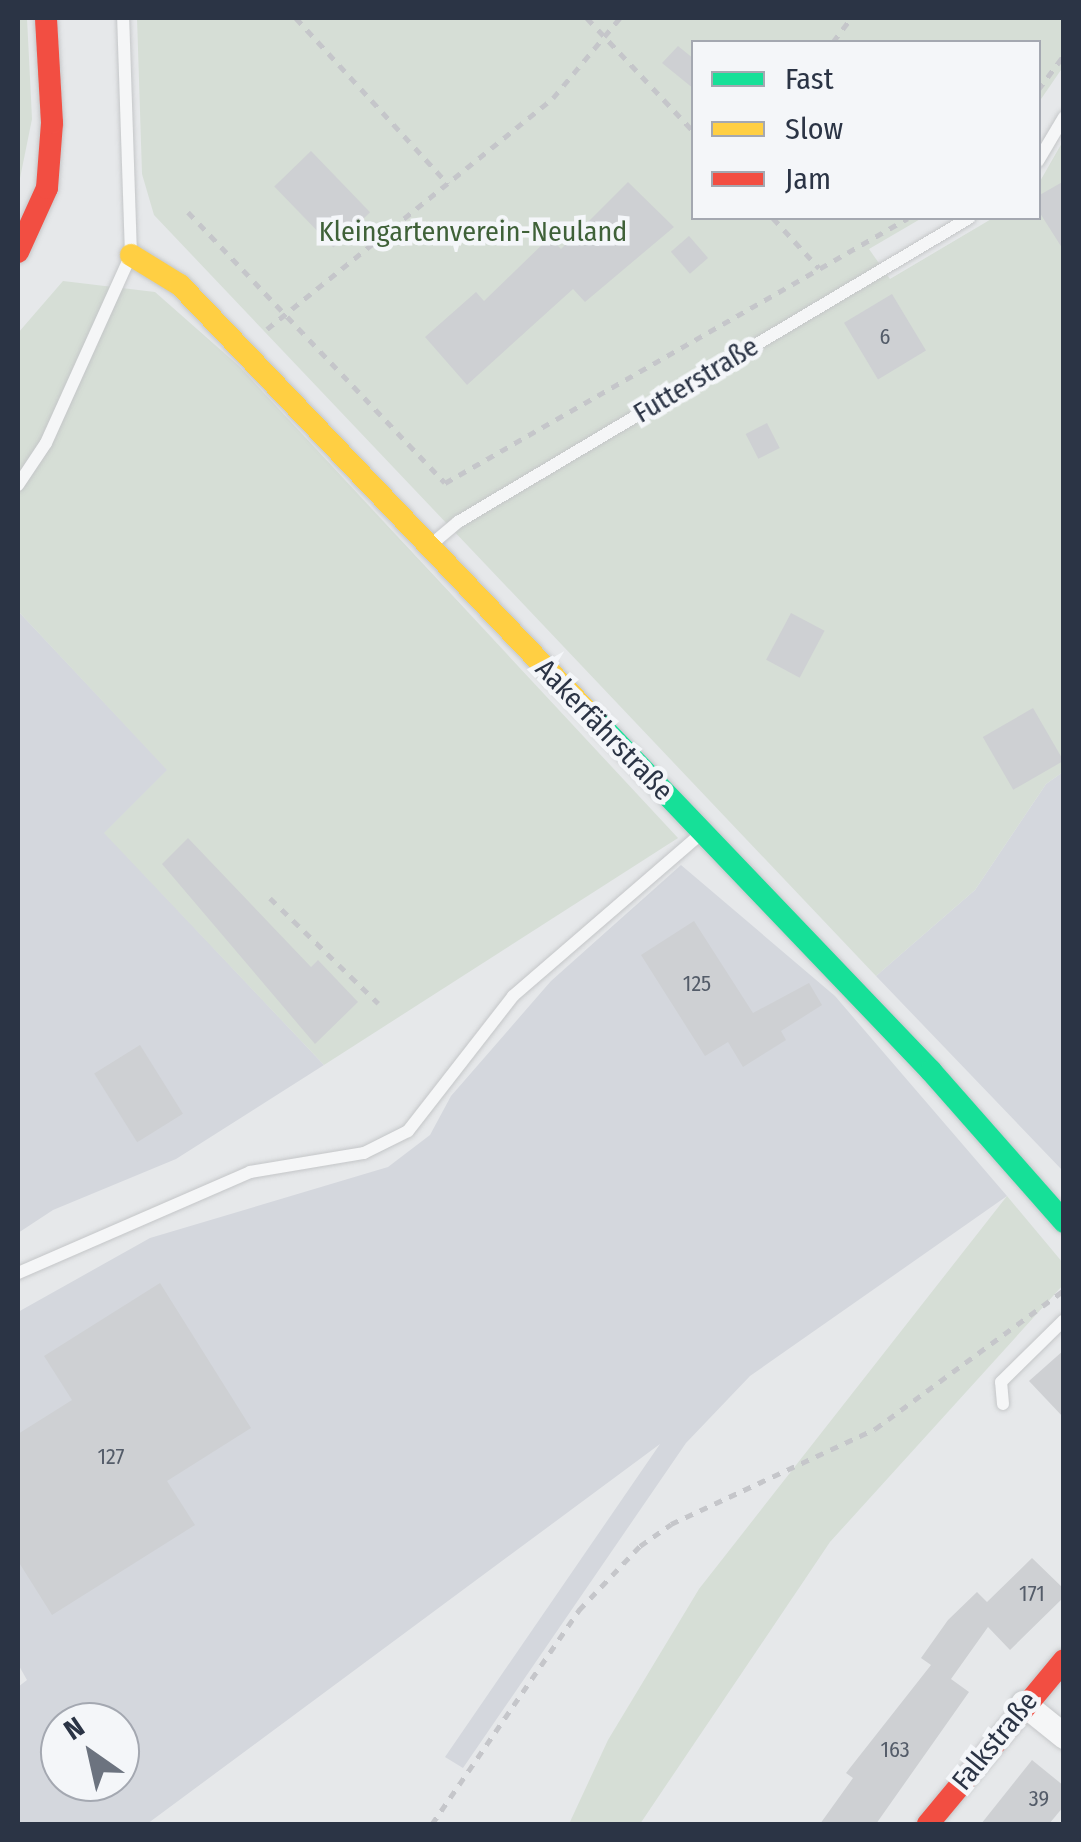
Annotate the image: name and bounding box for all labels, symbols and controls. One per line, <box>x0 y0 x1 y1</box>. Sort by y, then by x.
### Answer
legend <box>691 40 1041 220</box>
text: Fast <box>785 61 833 97</box>
text: Slow <box>785 111 843 147</box>
text: Jam <box>785 161 831 197</box>
park label: Kleingartenverein-Neuland <box>319 215 627 249</box>
house number: 6 <box>880 324 890 350</box>
street label: Futterstraße <box>628 330 764 430</box>
street label: Aakerfährstraße <box>528 652 680 808</box>
house number: 125 <box>683 971 711 997</box>
house number: 127 <box>97 1444 125 1470</box>
house number: 171 <box>1019 1581 1045 1607</box>
street label: Falkstraße <box>945 1685 1045 1797</box>
north arrow <box>40 1702 140 1802</box>
text: N <box>58 1710 90 1747</box>
house number: 163 <box>880 1737 910 1763</box>
house number: 39 <box>1029 1786 1049 1812</box>

